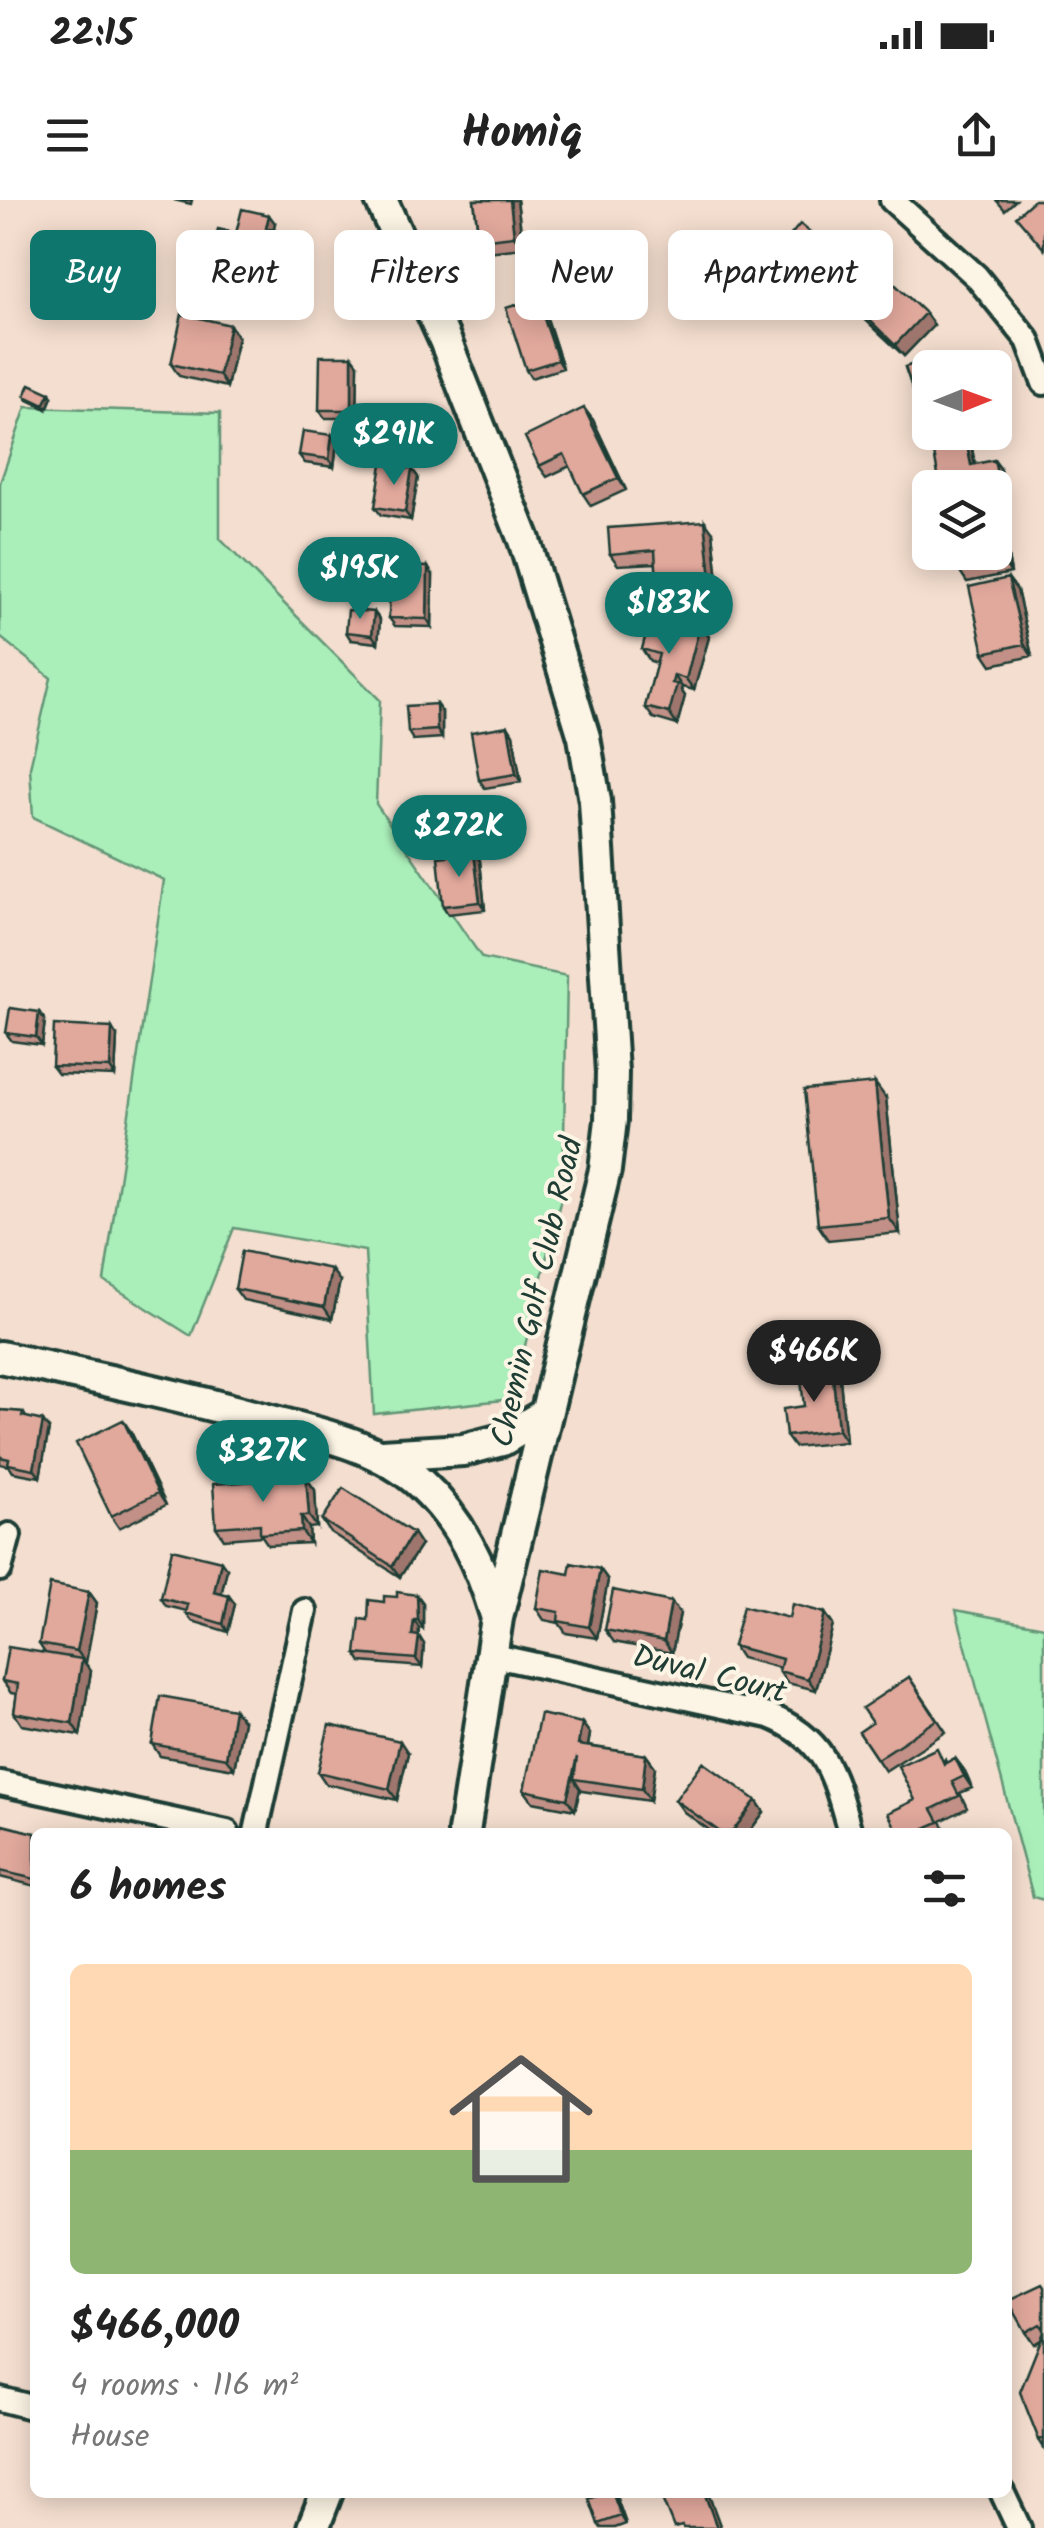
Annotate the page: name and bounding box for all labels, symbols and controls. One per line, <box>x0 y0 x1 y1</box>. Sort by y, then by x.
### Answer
text: 22:15 <box>50 5 134 65</box>
text: Homiq <box>461 99 583 171</box>
icon: menu <box>40 108 95 163</box>
icon: share <box>949 108 1004 163</box>
chip: Buy <box>30 230 156 320</box>
chip: Rent <box>176 230 314 320</box>
chip: Filters <box>334 230 495 320</box>
chip: New <box>515 230 648 320</box>
chip: Apartment <box>668 230 893 320</box>
north arrow <box>912 350 1012 450</box>
map controls <box>912 350 1012 570</box>
pin: $291K <box>324 403 464 488</box>
text: $291K <box>353 410 435 461</box>
button: layers <box>912 470 1012 570</box>
pin: $195K <box>290 537 430 622</box>
text: $195K <box>320 544 400 595</box>
pin: $183K <box>599 572 739 657</box>
text: $183K <box>627 579 711 630</box>
pin: $272K <box>389 795 529 880</box>
text: $272K <box>414 802 504 853</box>
street label: Chemin Golf Club Road <box>478 1132 599 1453</box>
pin: $466K <box>744 1320 884 1405</box>
text: $466K <box>769 1327 859 1378</box>
pin: $327K <box>193 1420 333 1505</box>
text: $327K <box>218 1427 308 1478</box>
street label: Duval Court <box>627 1632 792 1719</box>
text: 6 homes <box>70 1855 226 1922</box>
icon: filters <box>917 1861 972 1916</box>
icon: home <box>431 2029 611 2209</box>
text: $466,000 <box>70 2294 239 2361</box>
text: 4 rooms · 116 m² <box>70 2361 298 2412</box>
text: House <box>70 2412 149 2463</box>

